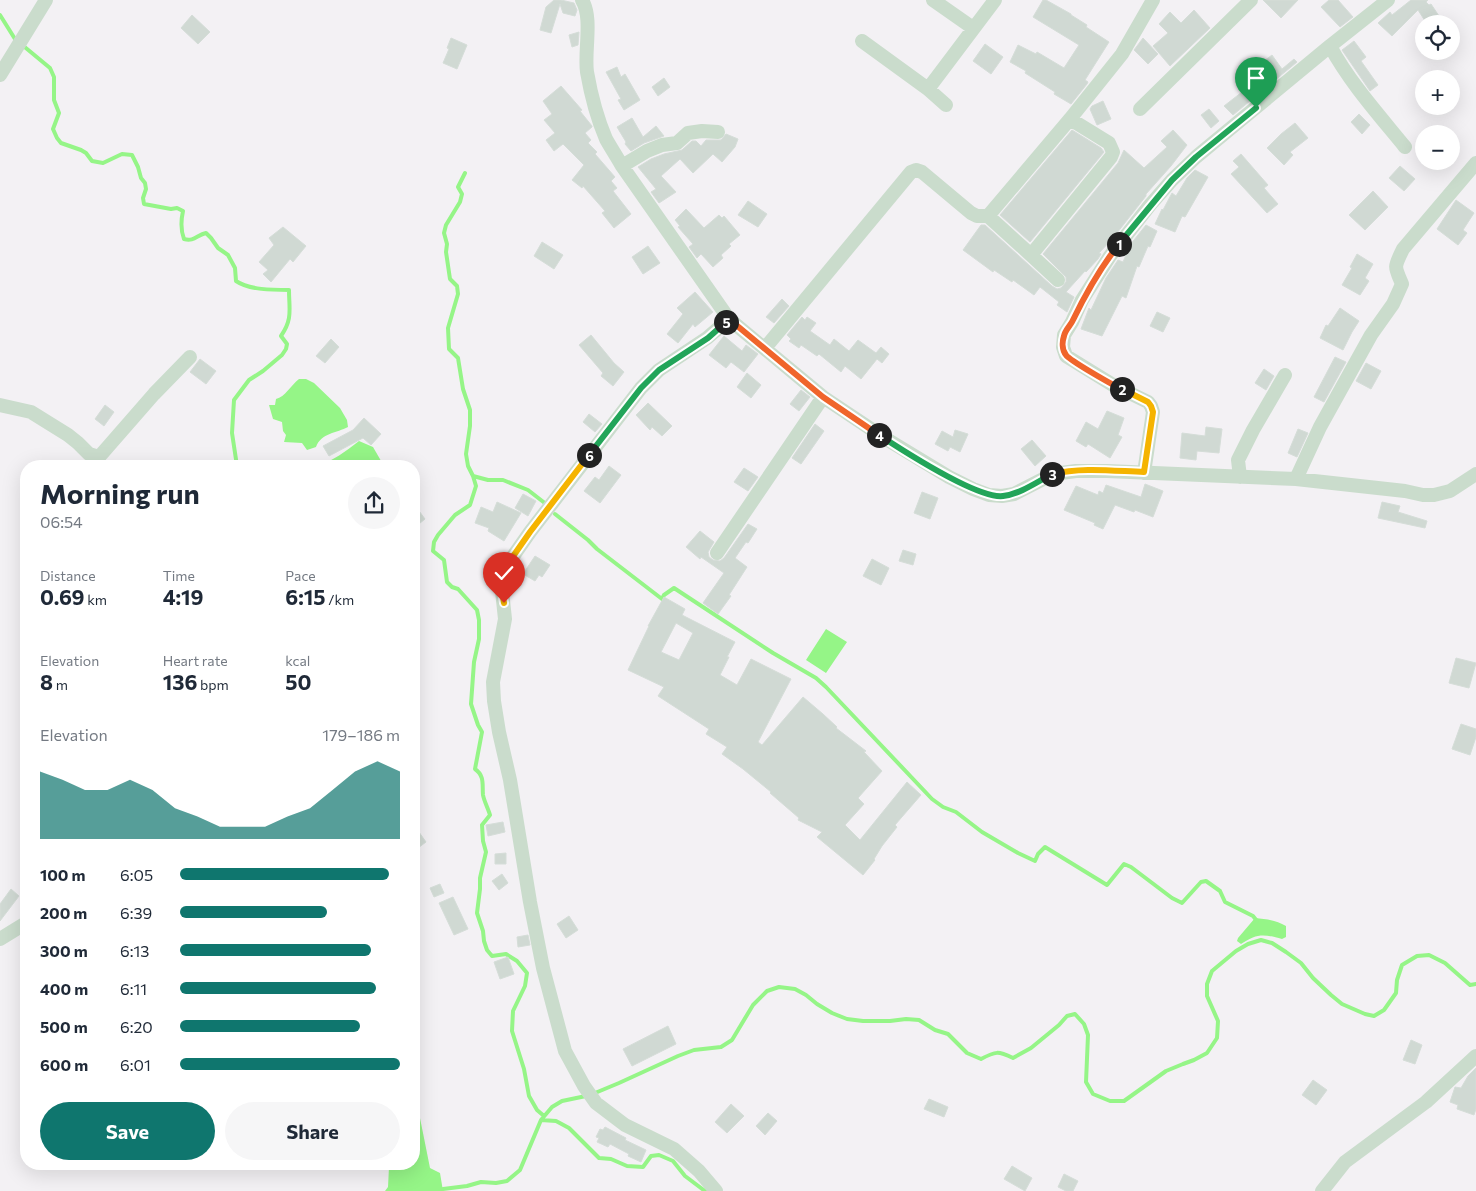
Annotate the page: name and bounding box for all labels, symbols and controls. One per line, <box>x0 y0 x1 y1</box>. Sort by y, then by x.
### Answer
map controls <box>1415 15 1460 170</box>
button: locate <box>1415 15 1460 60</box>
pin <box>1235 57 1277 108</box>
icon: arrive <box>1242 64 1270 92</box>
button: + <box>1415 70 1460 115</box>
button: − <box>1415 125 1460 170</box>
pin: 1 <box>1106 232 1132 256</box>
text: 1 <box>1116 236 1123 253</box>
pin: 5 <box>714 310 738 334</box>
text: 5 <box>722 314 731 331</box>
pin: 2 <box>1110 376 1134 402</box>
text: 2 <box>1119 381 1126 398</box>
pin: 4 <box>866 422 892 448</box>
text: 4 <box>875 427 884 444</box>
pin: 6 <box>576 442 602 468</box>
text: 6 <box>585 447 594 464</box>
pin: 3 <box>1040 462 1064 486</box>
text: 3 <box>1048 466 1057 483</box>
text: Morning run <box>40 476 200 510</box>
button: share <box>348 477 400 529</box>
text: 06:54 <box>40 512 83 531</box>
pin <box>483 552 525 603</box>
icon: check <box>490 559 518 587</box>
text: Distance <box>40 567 96 584</box>
text: Time <box>163 567 195 584</box>
text: Pace <box>285 567 316 584</box>
text: 0.69 <box>40 584 85 609</box>
text: 4:19 <box>163 584 204 609</box>
text: 6:15 <box>285 584 326 609</box>
text: km <box>85 591 107 608</box>
text: /km <box>326 591 354 608</box>
text: Elevation <box>40 652 99 669</box>
text: Heart rate <box>163 652 228 669</box>
text: kcal <box>285 652 310 669</box>
text: 8 <box>40 669 53 694</box>
text: 136 <box>163 669 197 694</box>
text: 50 <box>285 669 312 694</box>
text: m <box>53 676 68 693</box>
text: bpm <box>197 676 229 693</box>
text: Elevation <box>40 725 108 744</box>
text: 179–186 m <box>322 725 400 744</box>
text: 100 m <box>40 865 86 884</box>
text: 6:05 <box>120 865 153 884</box>
text: 200 m <box>40 903 87 922</box>
text: 6:39 <box>120 903 152 922</box>
text: 300 m <box>40 941 88 960</box>
text: 6:13 <box>120 941 149 960</box>
text: 400 m <box>40 979 88 998</box>
text: 6:11 <box>120 979 147 998</box>
text: 500 m <box>40 1017 88 1036</box>
text: 6:20 <box>120 1017 153 1036</box>
text: 600 m <box>40 1055 88 1074</box>
text: 6:01 <box>120 1055 151 1074</box>
button: Save <box>40 1102 215 1160</box>
button: Share <box>225 1102 400 1160</box>

